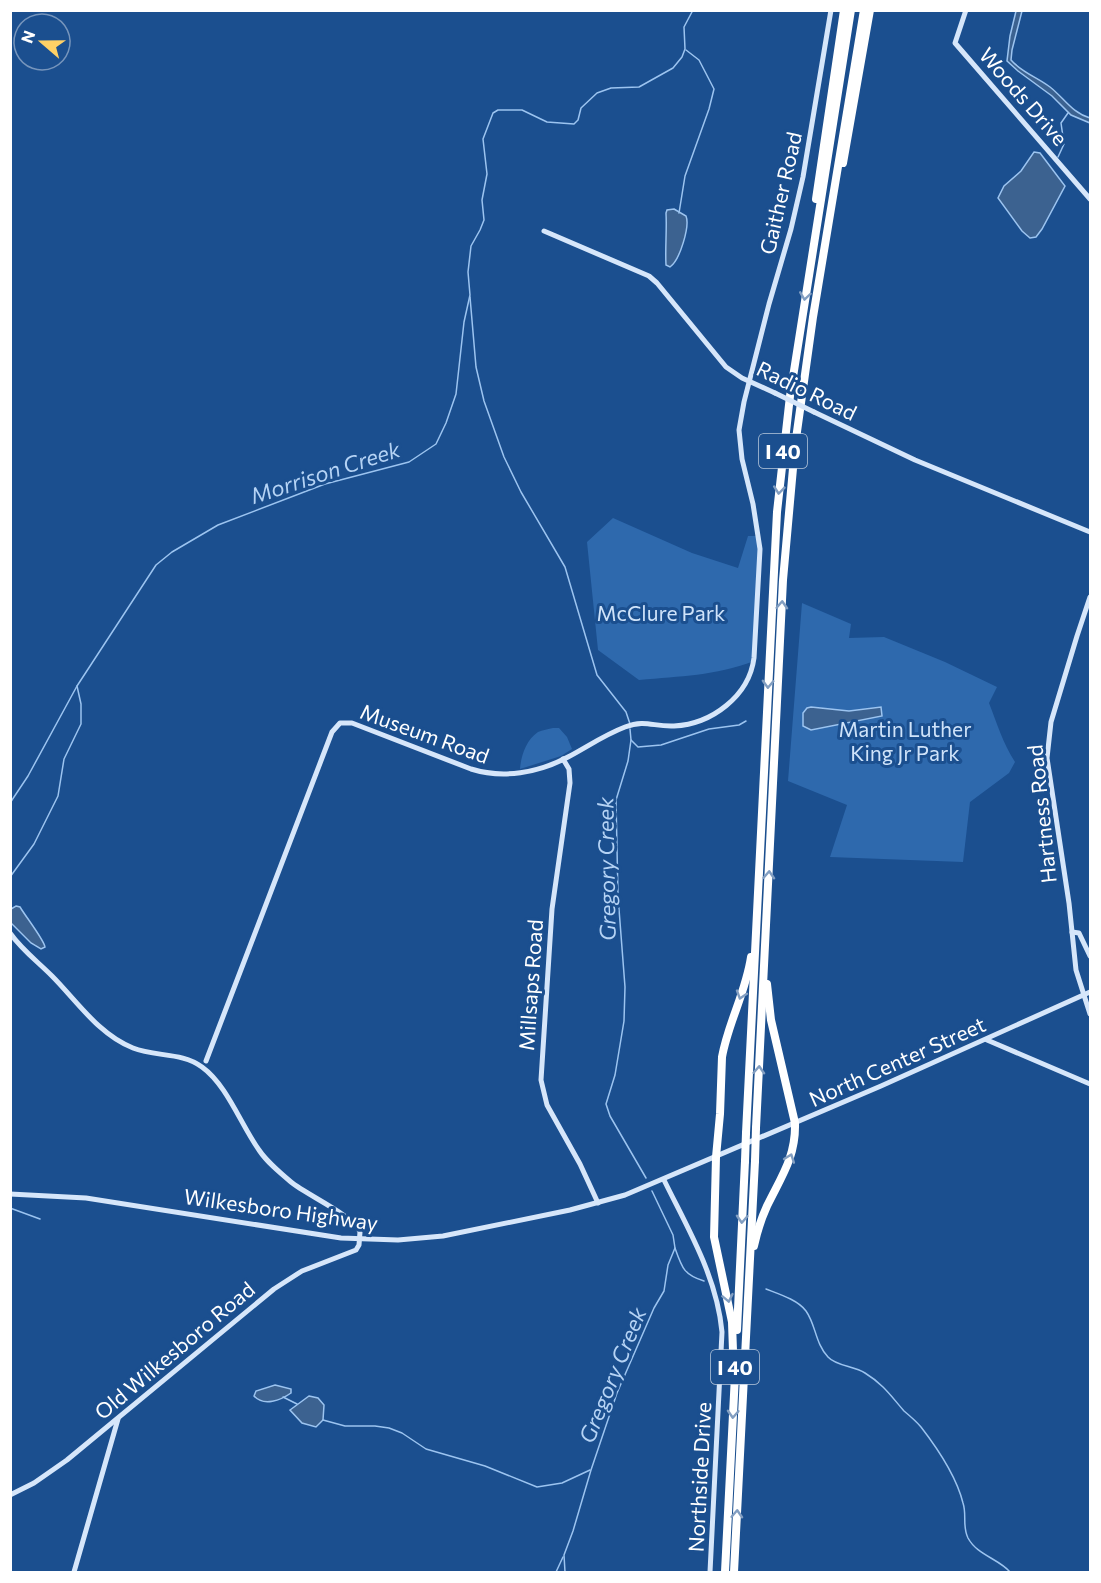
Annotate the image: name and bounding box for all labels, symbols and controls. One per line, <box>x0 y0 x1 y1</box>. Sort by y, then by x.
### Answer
north arrow <box>12 12 72 72</box>
text: N <box>16 28 38 46</box>
street label: Woods Drive <box>975 42 1073 150</box>
street label: Gaither Road <box>754 129 806 257</box>
one-way arrow <box>800 292 812 301</box>
street label: Radio Road <box>753 355 861 425</box>
road number: I 40 <box>759 434 807 468</box>
water label: Morrison Creek <box>247 435 404 509</box>
one-way arrow <box>773 485 786 494</box>
park label: McClure Park <box>597 600 725 625</box>
one-way arrow <box>775 601 788 610</box>
one-way arrow <box>762 680 775 689</box>
street label: Museum Road <box>357 698 493 768</box>
park label: Martin Luther King Jr Park <box>838 716 972 765</box>
street label: Hartness Road <box>1021 744 1061 884</box>
water label: Gregory Creek <box>591 796 621 941</box>
one-way arrow <box>762 870 775 879</box>
street label: Millsaps Road <box>513 919 547 1051</box>
one-way arrow <box>736 989 748 1000</box>
street label: North Center Street <box>805 1011 989 1111</box>
one-way arrow <box>753 1065 766 1074</box>
one-way arrow <box>783 1153 796 1163</box>
street label: Wilkesboro Highway <box>182 1183 380 1235</box>
one-way arrow <box>736 1214 749 1223</box>
street label: Old Wilkesboro Road <box>89 1276 259 1424</box>
one-way arrow <box>720 1293 733 1303</box>
water label: Gregory Creek <box>573 1302 652 1447</box>
road number: I 40 <box>711 1350 759 1384</box>
street label: Northside Drive <box>683 1401 715 1553</box>
one-way arrow <box>726 1409 739 1418</box>
one-way arrow <box>731 1510 744 1519</box>

